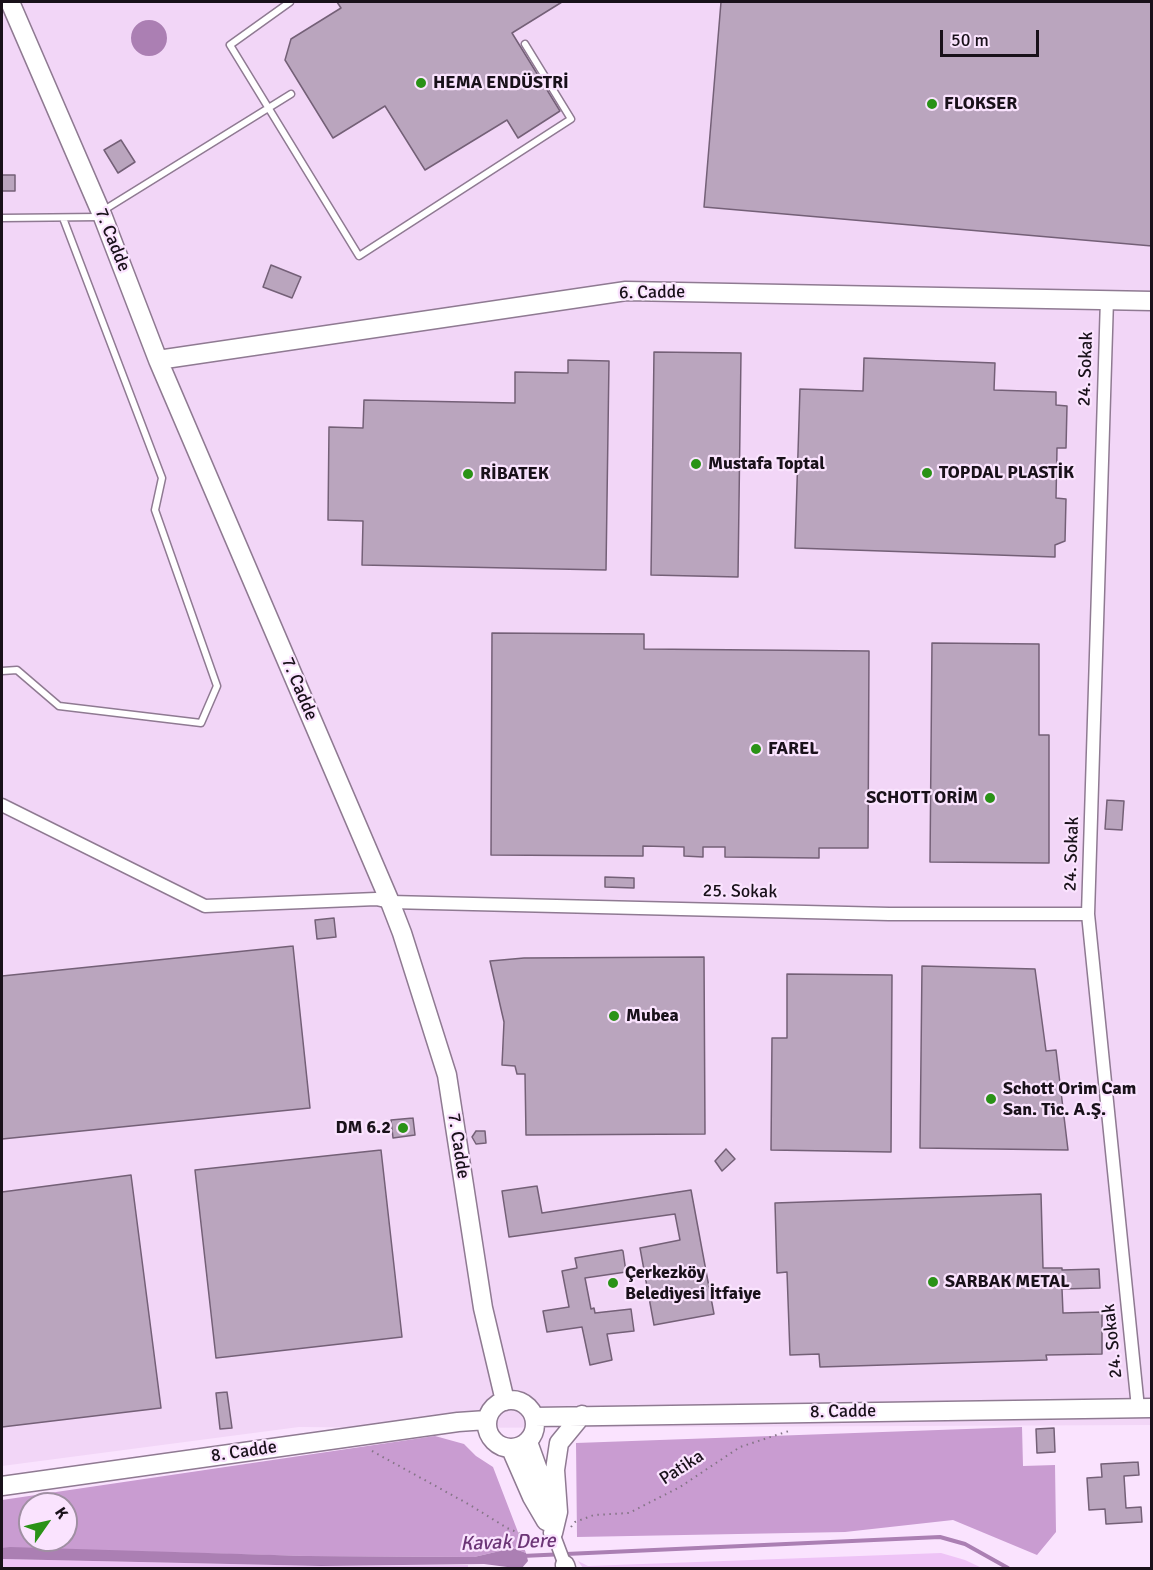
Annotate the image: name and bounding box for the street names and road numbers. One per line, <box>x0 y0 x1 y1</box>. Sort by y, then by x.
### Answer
street label: 7. Cadde <box>90 205 134 275</box>
street label: 6. Cadde <box>619 282 685 304</box>
street label: 24. Sokak <box>1074 331 1098 407</box>
street label: 7. Cadde <box>276 654 322 724</box>
street label: 24. Sokak <box>1060 816 1084 892</box>
street label: 25. Sokak <box>702 881 778 903</box>
street label: 7. Cadde <box>442 1112 474 1180</box>
street label: 24. Sokak <box>1098 1303 1128 1379</box>
street label: 8. Cadde <box>810 1401 876 1423</box>
street label: 8. Cadde <box>210 1437 278 1467</box>
street label: Patika <box>656 1446 708 1490</box>

